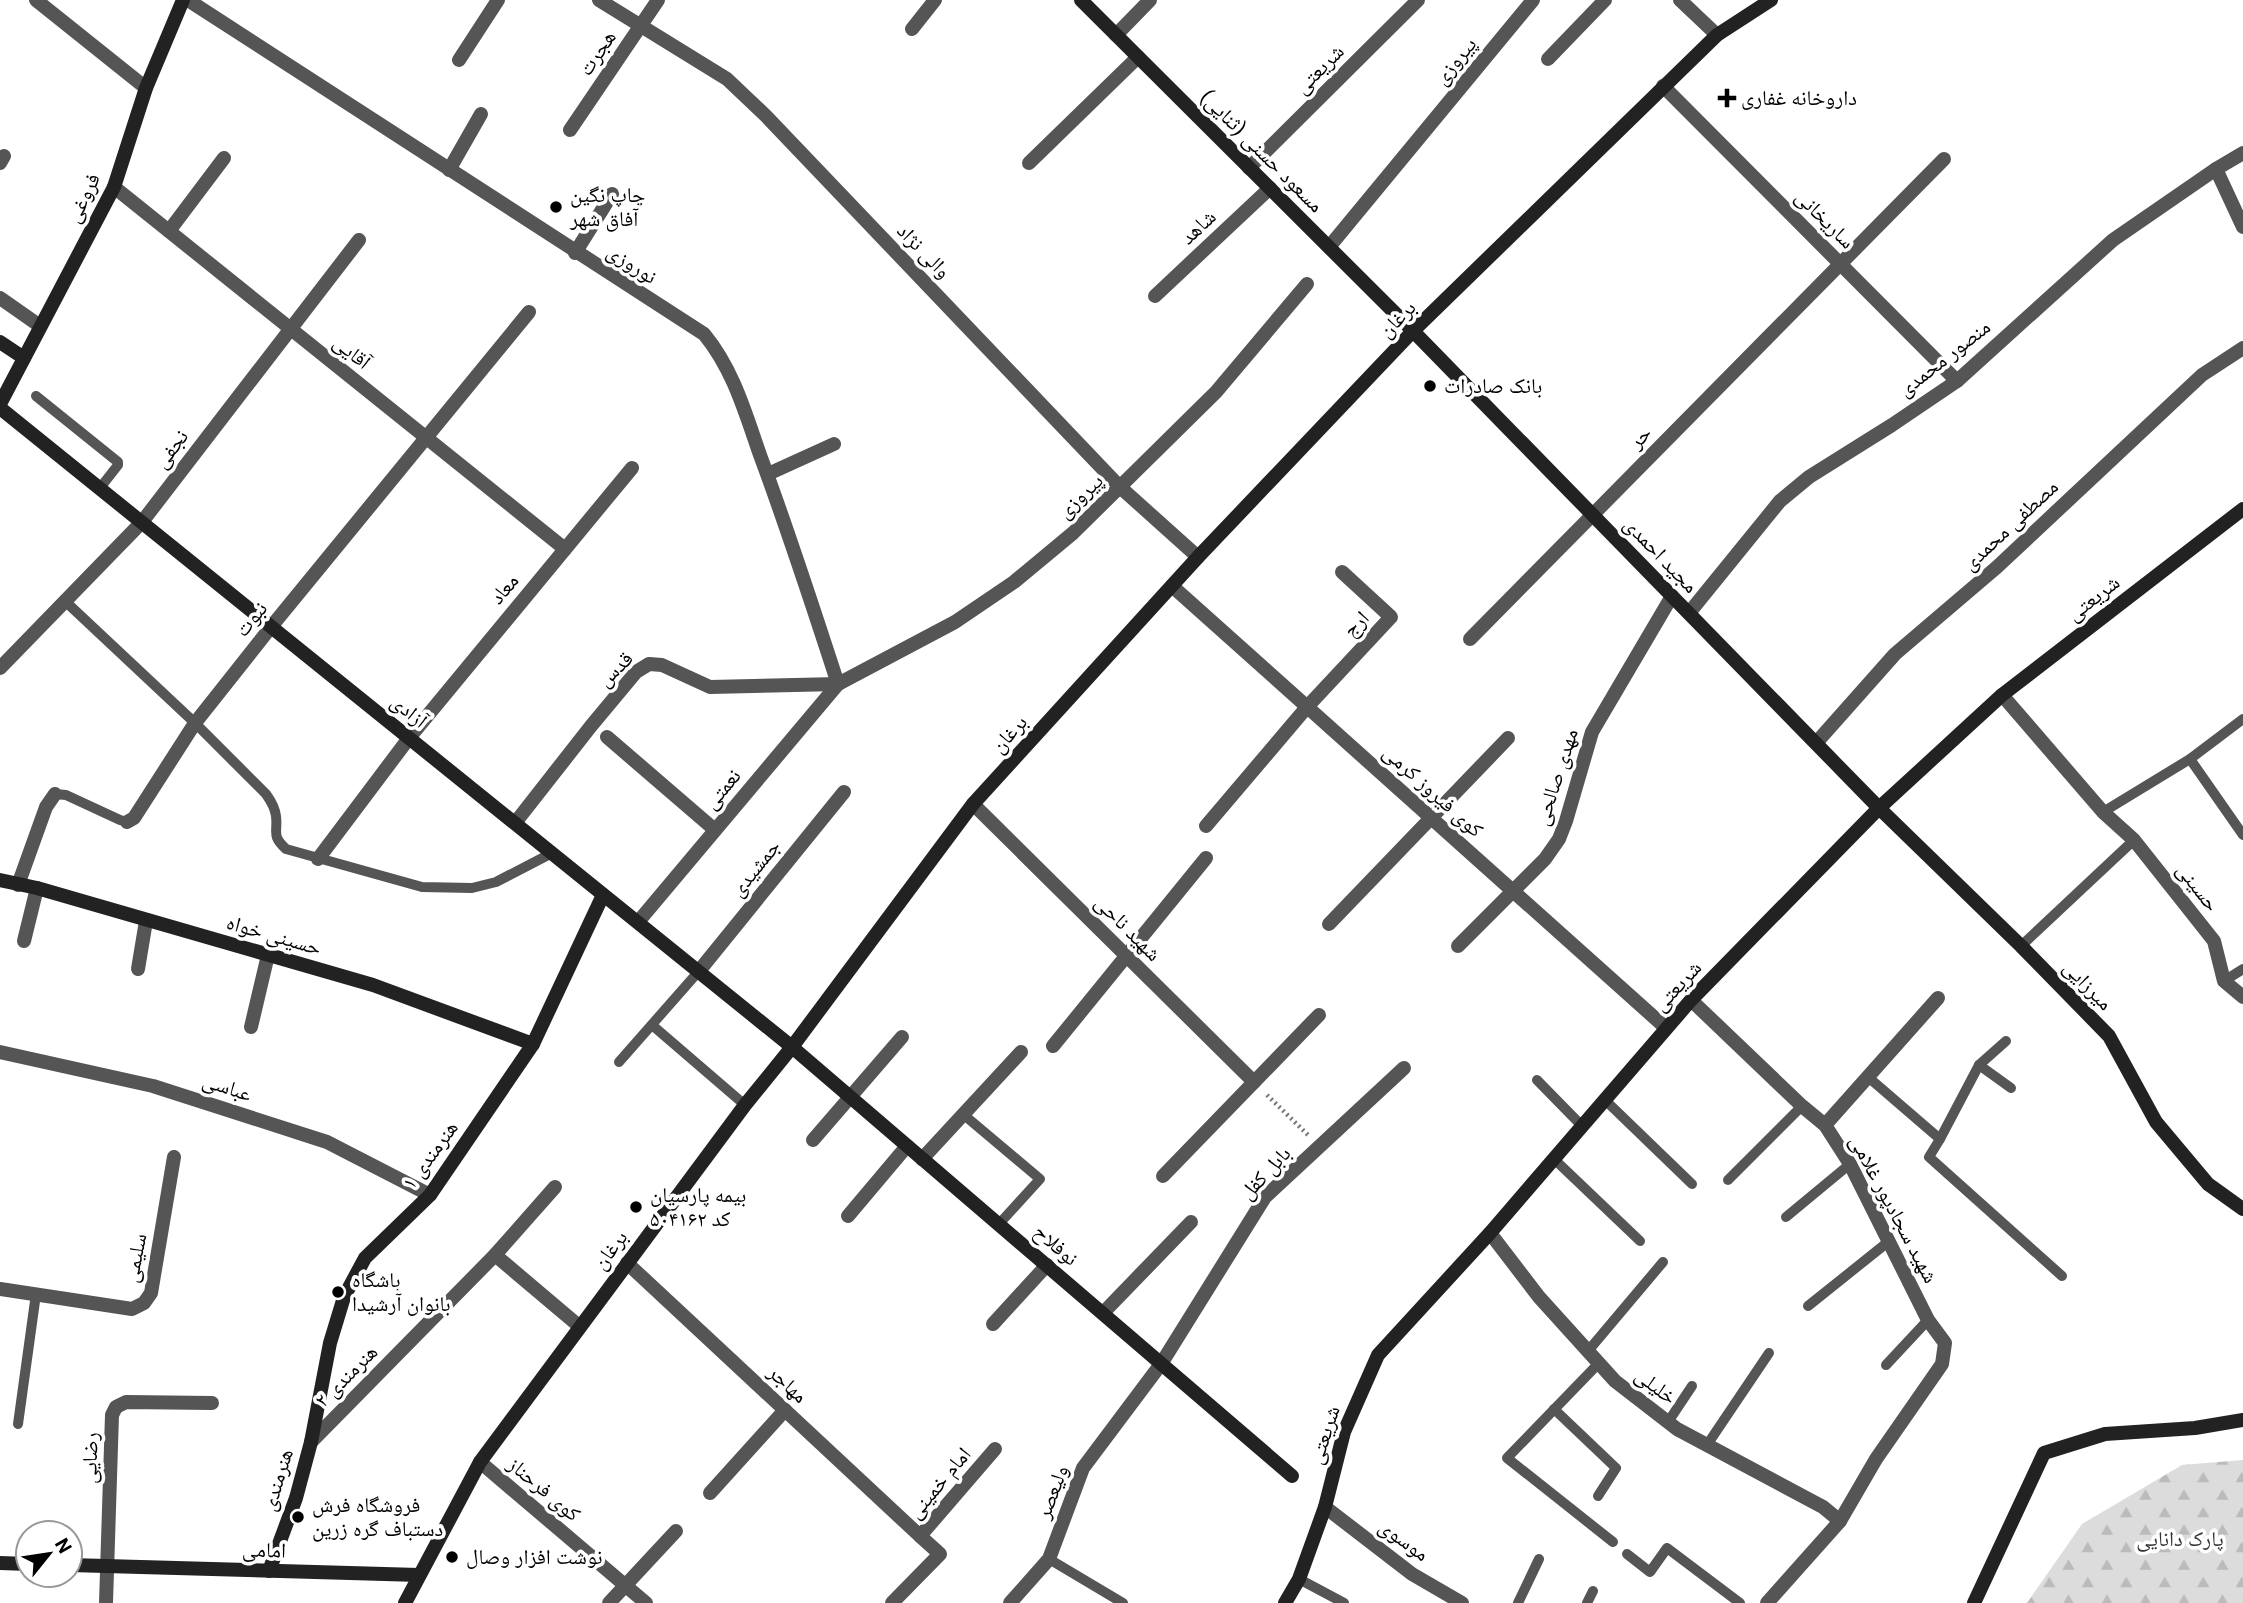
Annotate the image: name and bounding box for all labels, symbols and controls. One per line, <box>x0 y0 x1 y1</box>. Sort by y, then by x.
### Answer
street label: هجرت <box>573 26 621 80</box>
street label: پیروزی <box>1429 32 1482 90</box>
street label: شریعتی <box>1289 39 1349 99</box>
street label: مسعود حسنی (ثنایی) <box>1195 85 1328 218</box>
place label: داروخانه غفاری <box>1741 86 1857 110</box>
marker: داروخانه غفاری <box>1719 90 1735 106</box>
street label: فروغی <box>61 169 106 227</box>
place label: چاپ نگین آفاق شهر <box>569 183 645 232</box>
street label: ساریخانی <box>1790 184 1860 254</box>
marker: چاپ نگین آفاق شهر <box>548 199 564 215</box>
street label: شاهد <box>1175 205 1221 249</box>
street label: والی نژاد <box>891 219 956 284</box>
street label: نوروزی <box>603 239 661 289</box>
street label: برغان <box>1373 295 1421 343</box>
street label: منصور محمدی <box>1893 315 1995 401</box>
street label: آقایی <box>328 330 376 375</box>
place label: بانک صادرات <box>1444 374 1542 398</box>
marker: بانک صادرات <box>1422 378 1438 394</box>
street label: حر <box>1623 421 1656 454</box>
street label: نجفی <box>149 425 194 474</box>
street label: پیروزی <box>1052 469 1108 524</box>
street label: مصطفی محمدی <box>1957 475 2064 576</box>
street label: مجید احمدی <box>1619 512 1703 598</box>
street label: معاد <box>484 569 524 609</box>
street label: شریعتی <box>2062 570 2125 627</box>
street label: نبوت <box>230 597 272 641</box>
street label: ارج <box>1338 606 1375 643</box>
street label: قدس <box>592 646 638 692</box>
street label: آزادی <box>386 689 433 733</box>
street label: برغان <box>986 710 1032 758</box>
street label: مهدی صالحی <box>1529 726 1584 829</box>
street label: کوی فیروز کرمی <box>1378 740 1488 843</box>
street label: نعمتی <box>698 764 746 815</box>
street label: جمشیدی <box>725 835 785 901</box>
street label: حسینی <box>2171 858 2225 917</box>
street label: شهید ناحی <box>1089 890 1166 967</box>
street label: حسینی خواه <box>224 910 324 961</box>
street label: میرزایی <box>2058 955 2118 1016</box>
street label: شریعتی <box>1648 956 1707 1017</box>
street label: عباسی <box>199 1068 255 1107</box>
street label: هنرمندی ۱ <box>397 1116 463 1194</box>
street label: شهید سجادپور غلامی <box>1844 1131 1943 1288</box>
street label: بابل کفل <box>1234 1142 1296 1205</box>
place label: بیمه پارسیان کد ۵۰۴۱۶۲ <box>650 1183 746 1231</box>
marker: بیمه پارسیان کد ۵۰۴۱۶۲ <box>628 1199 644 1215</box>
street label: نوفلاح <box>1028 1219 1083 1271</box>
street label: برغان <box>588 1226 632 1274</box>
street label: سلیمی <box>118 1231 152 1285</box>
place label: باشگاه بانوان آرشیدا <box>352 1268 451 1316</box>
marker: باشگاه بانوان آرشیدا <box>330 1284 346 1300</box>
street label: هنرمندی ۲ <box>310 1340 382 1412</box>
street label: مهاجر <box>763 1359 813 1408</box>
street label: خلیلی <box>1630 1363 1681 1410</box>
street label: شریعتی <box>1303 1403 1346 1468</box>
street label: رضایی <box>77 1432 104 1484</box>
street label: امام خمینی <box>902 1443 977 1525</box>
street label: هنرمندی <box>256 1446 298 1514</box>
street label: کوی فرحناز <box>502 1451 585 1526</box>
street label: ولیعصر <box>1031 1462 1073 1523</box>
place label: فروشگاه فرش دستباف گره زرین <box>312 1493 443 1542</box>
marker: فروشگاه فرش دستباف گره زرین <box>290 1509 306 1525</box>
street label: موسوی <box>1374 1514 1434 1566</box>
north arrow <box>14 1519 84 1589</box>
park label: پارک دانایی <box>2136 1527 2224 1552</box>
text: N <box>50 1534 77 1557</box>
street label: امامی <box>242 1537 286 1564</box>
place label: نوشت افزار وصال <box>466 1545 603 1569</box>
marker: نوشت افزار وصال <box>444 1549 460 1565</box>

